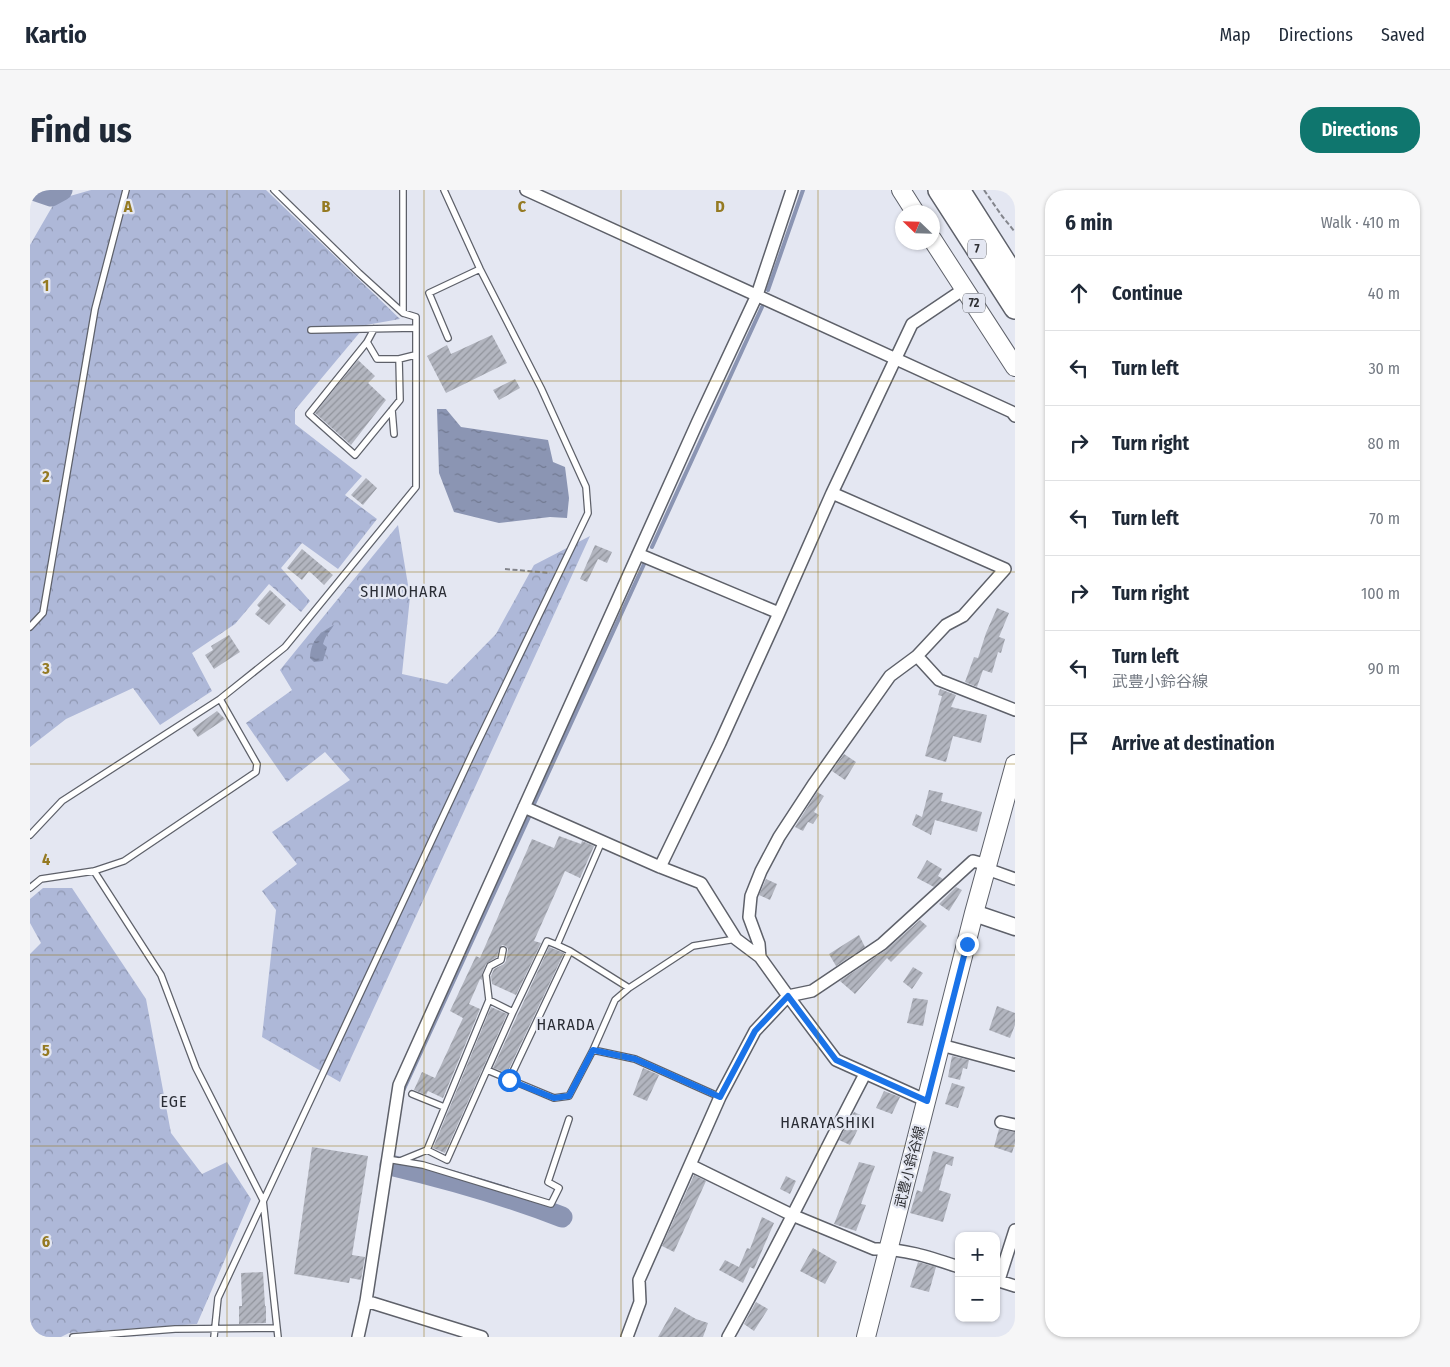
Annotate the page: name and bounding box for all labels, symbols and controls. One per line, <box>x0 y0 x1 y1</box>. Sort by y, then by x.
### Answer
text: Kartio <box>25 21 87 49</box>
text: Map <box>1219 24 1251 46</box>
text: Directions <box>1279 24 1353 46</box>
text: Saved <box>1381 24 1425 46</box>
button: Directions <box>1300 107 1420 153</box>
text: Find us <box>30 109 132 151</box>
text: A <box>123 197 133 216</box>
text: B <box>322 197 331 216</box>
text: C <box>518 197 527 216</box>
text: D <box>715 197 725 216</box>
north arrow <box>895 205 940 250</box>
text: 6 min <box>1065 210 1113 236</box>
text: Walk · 410 m <box>1321 213 1400 232</box>
road number: 7 <box>968 240 986 258</box>
text: 1 <box>43 276 49 295</box>
icon: ahead <box>1065 279 1093 307</box>
text: Continue <box>1112 282 1183 305</box>
text: 40 m <box>1368 284 1400 303</box>
road number: 72 <box>963 294 985 312</box>
icon: left <box>1065 354 1093 382</box>
text: Turn left <box>1112 357 1179 380</box>
text: 30 m <box>1368 359 1400 378</box>
icon: right <box>1065 429 1093 457</box>
text: Turn right <box>1112 432 1189 455</box>
text: 80 m <box>1368 434 1400 453</box>
text: 2 <box>41 467 50 486</box>
icon: left <box>1065 504 1093 532</box>
text: Turn left <box>1112 507 1179 530</box>
text: 70 m <box>1369 509 1400 528</box>
icon: right <box>1065 579 1093 607</box>
district label: SHIMOHARA <box>360 582 448 601</box>
text: Turn right <box>1112 582 1189 605</box>
text: 100 m <box>1361 584 1400 603</box>
text: Turn left <box>1112 645 1179 668</box>
icon: left <box>1065 654 1093 682</box>
text: 3 <box>41 659 50 678</box>
text: 90 m <box>1368 659 1400 678</box>
text: 武豊小鈴谷線 <box>1112 672 1208 691</box>
icon: arrive <box>1065 729 1093 757</box>
text: Arrive at destination <box>1112 732 1275 755</box>
text: 4 <box>42 850 50 869</box>
route end <box>956 933 979 956</box>
district label: HARADA <box>537 1015 595 1034</box>
text: 5 <box>42 1041 50 1060</box>
route start <box>498 1069 521 1092</box>
district label: EGE <box>161 1092 187 1111</box>
district label: HARAYASHIKI <box>780 1113 876 1132</box>
street label: 武豊小鈴谷線 <box>892 1124 928 1210</box>
text: 6 <box>42 1232 50 1251</box>
map controls <box>955 1232 1000 1322</box>
button: + <box>955 1232 1000 1277</box>
button: − <box>955 1277 1000 1322</box>

